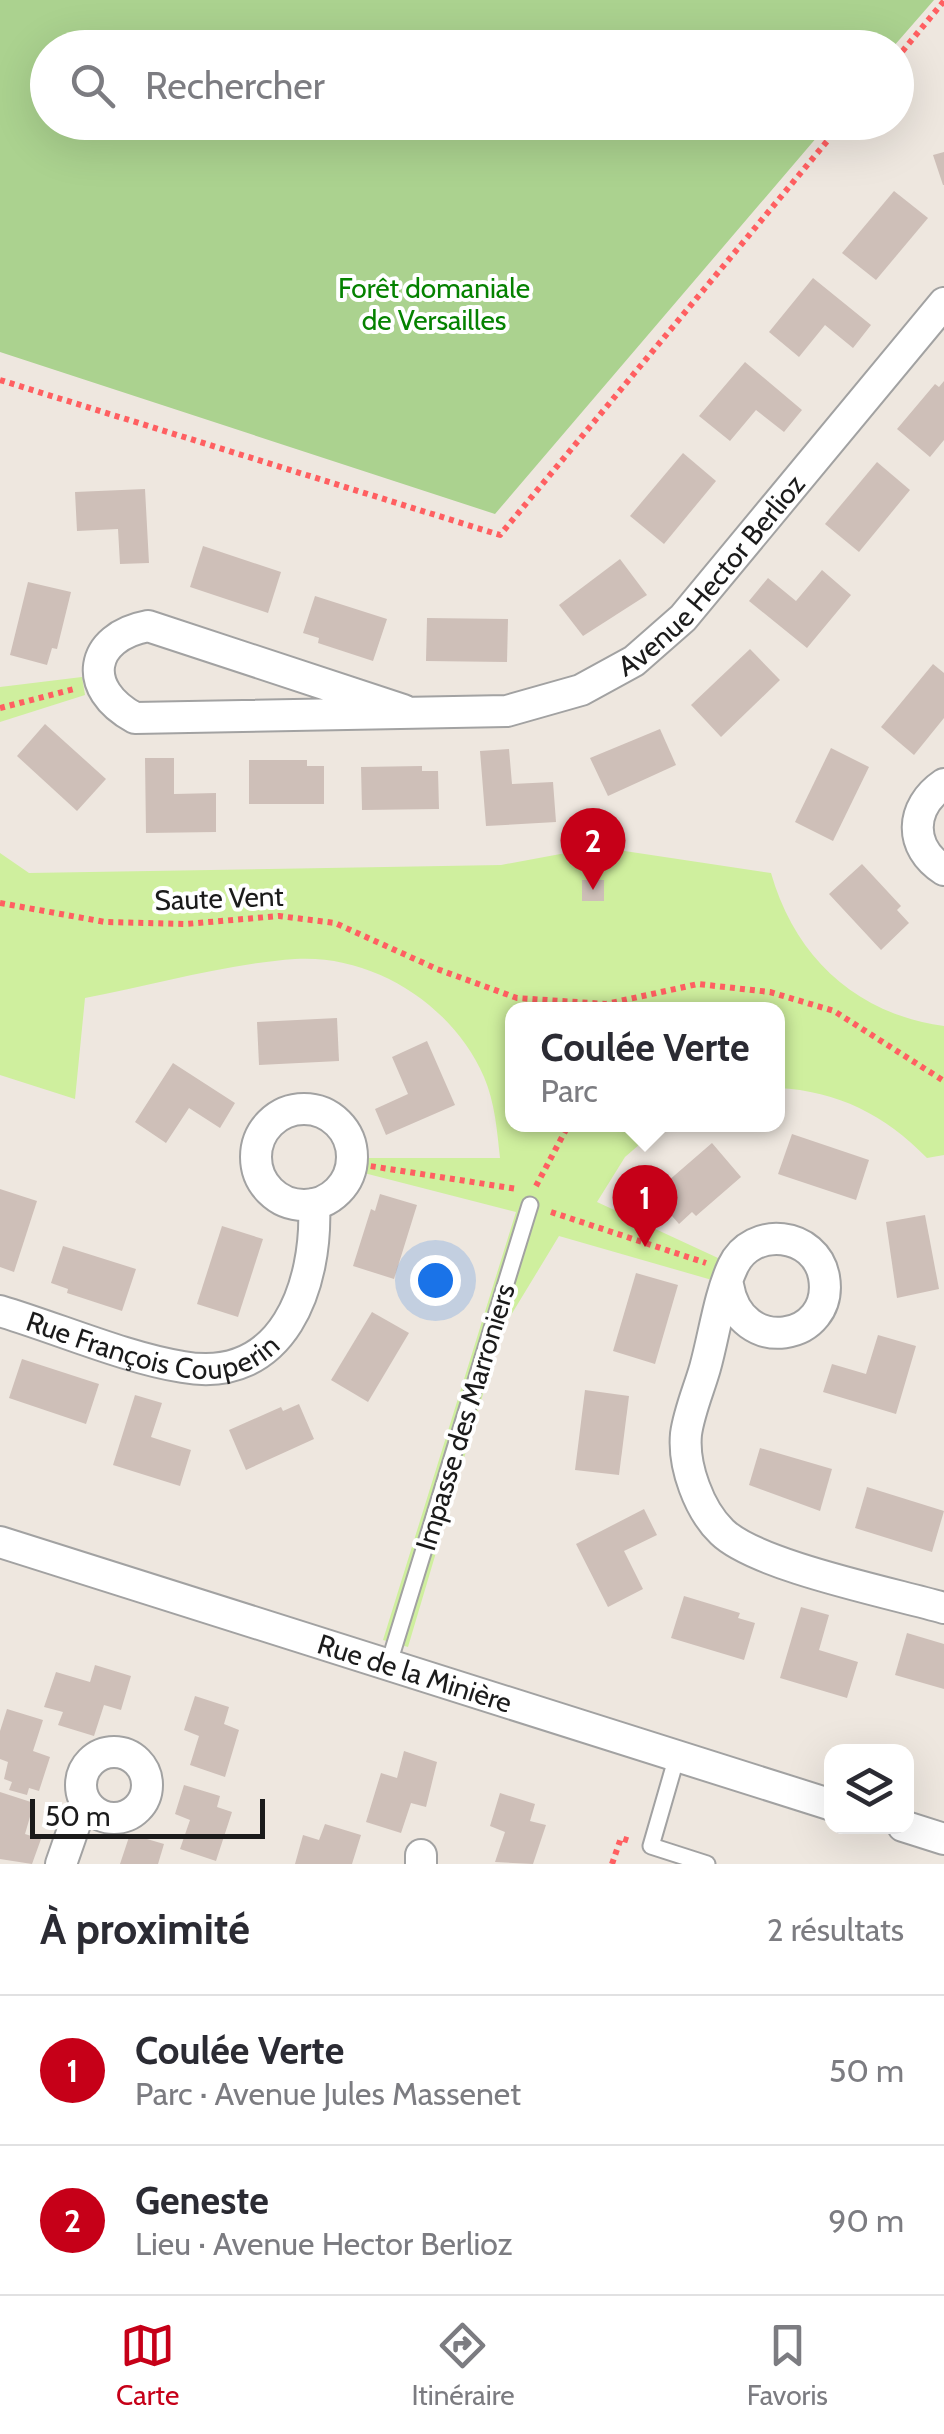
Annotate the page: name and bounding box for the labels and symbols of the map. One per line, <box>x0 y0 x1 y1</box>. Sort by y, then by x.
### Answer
park label: Forêt domaniale de Versailles <box>338 271 530 337</box>
street label: Avenue Hector Berlioz <box>612 467 812 683</box>
pin: 2 <box>560 808 626 890</box>
street label: Saute Vent <box>154 879 284 917</box>
pin: 1 <box>612 1164 678 1247</box>
your location <box>410 1255 461 1306</box>
street label: Impasse des Marroniers <box>408 1279 522 1555</box>
street label: Rue François Couperin <box>22 1304 286 1386</box>
street label: Rue de la Minière <box>314 1627 516 1720</box>
scale bar <box>30 1794 265 1838</box>

